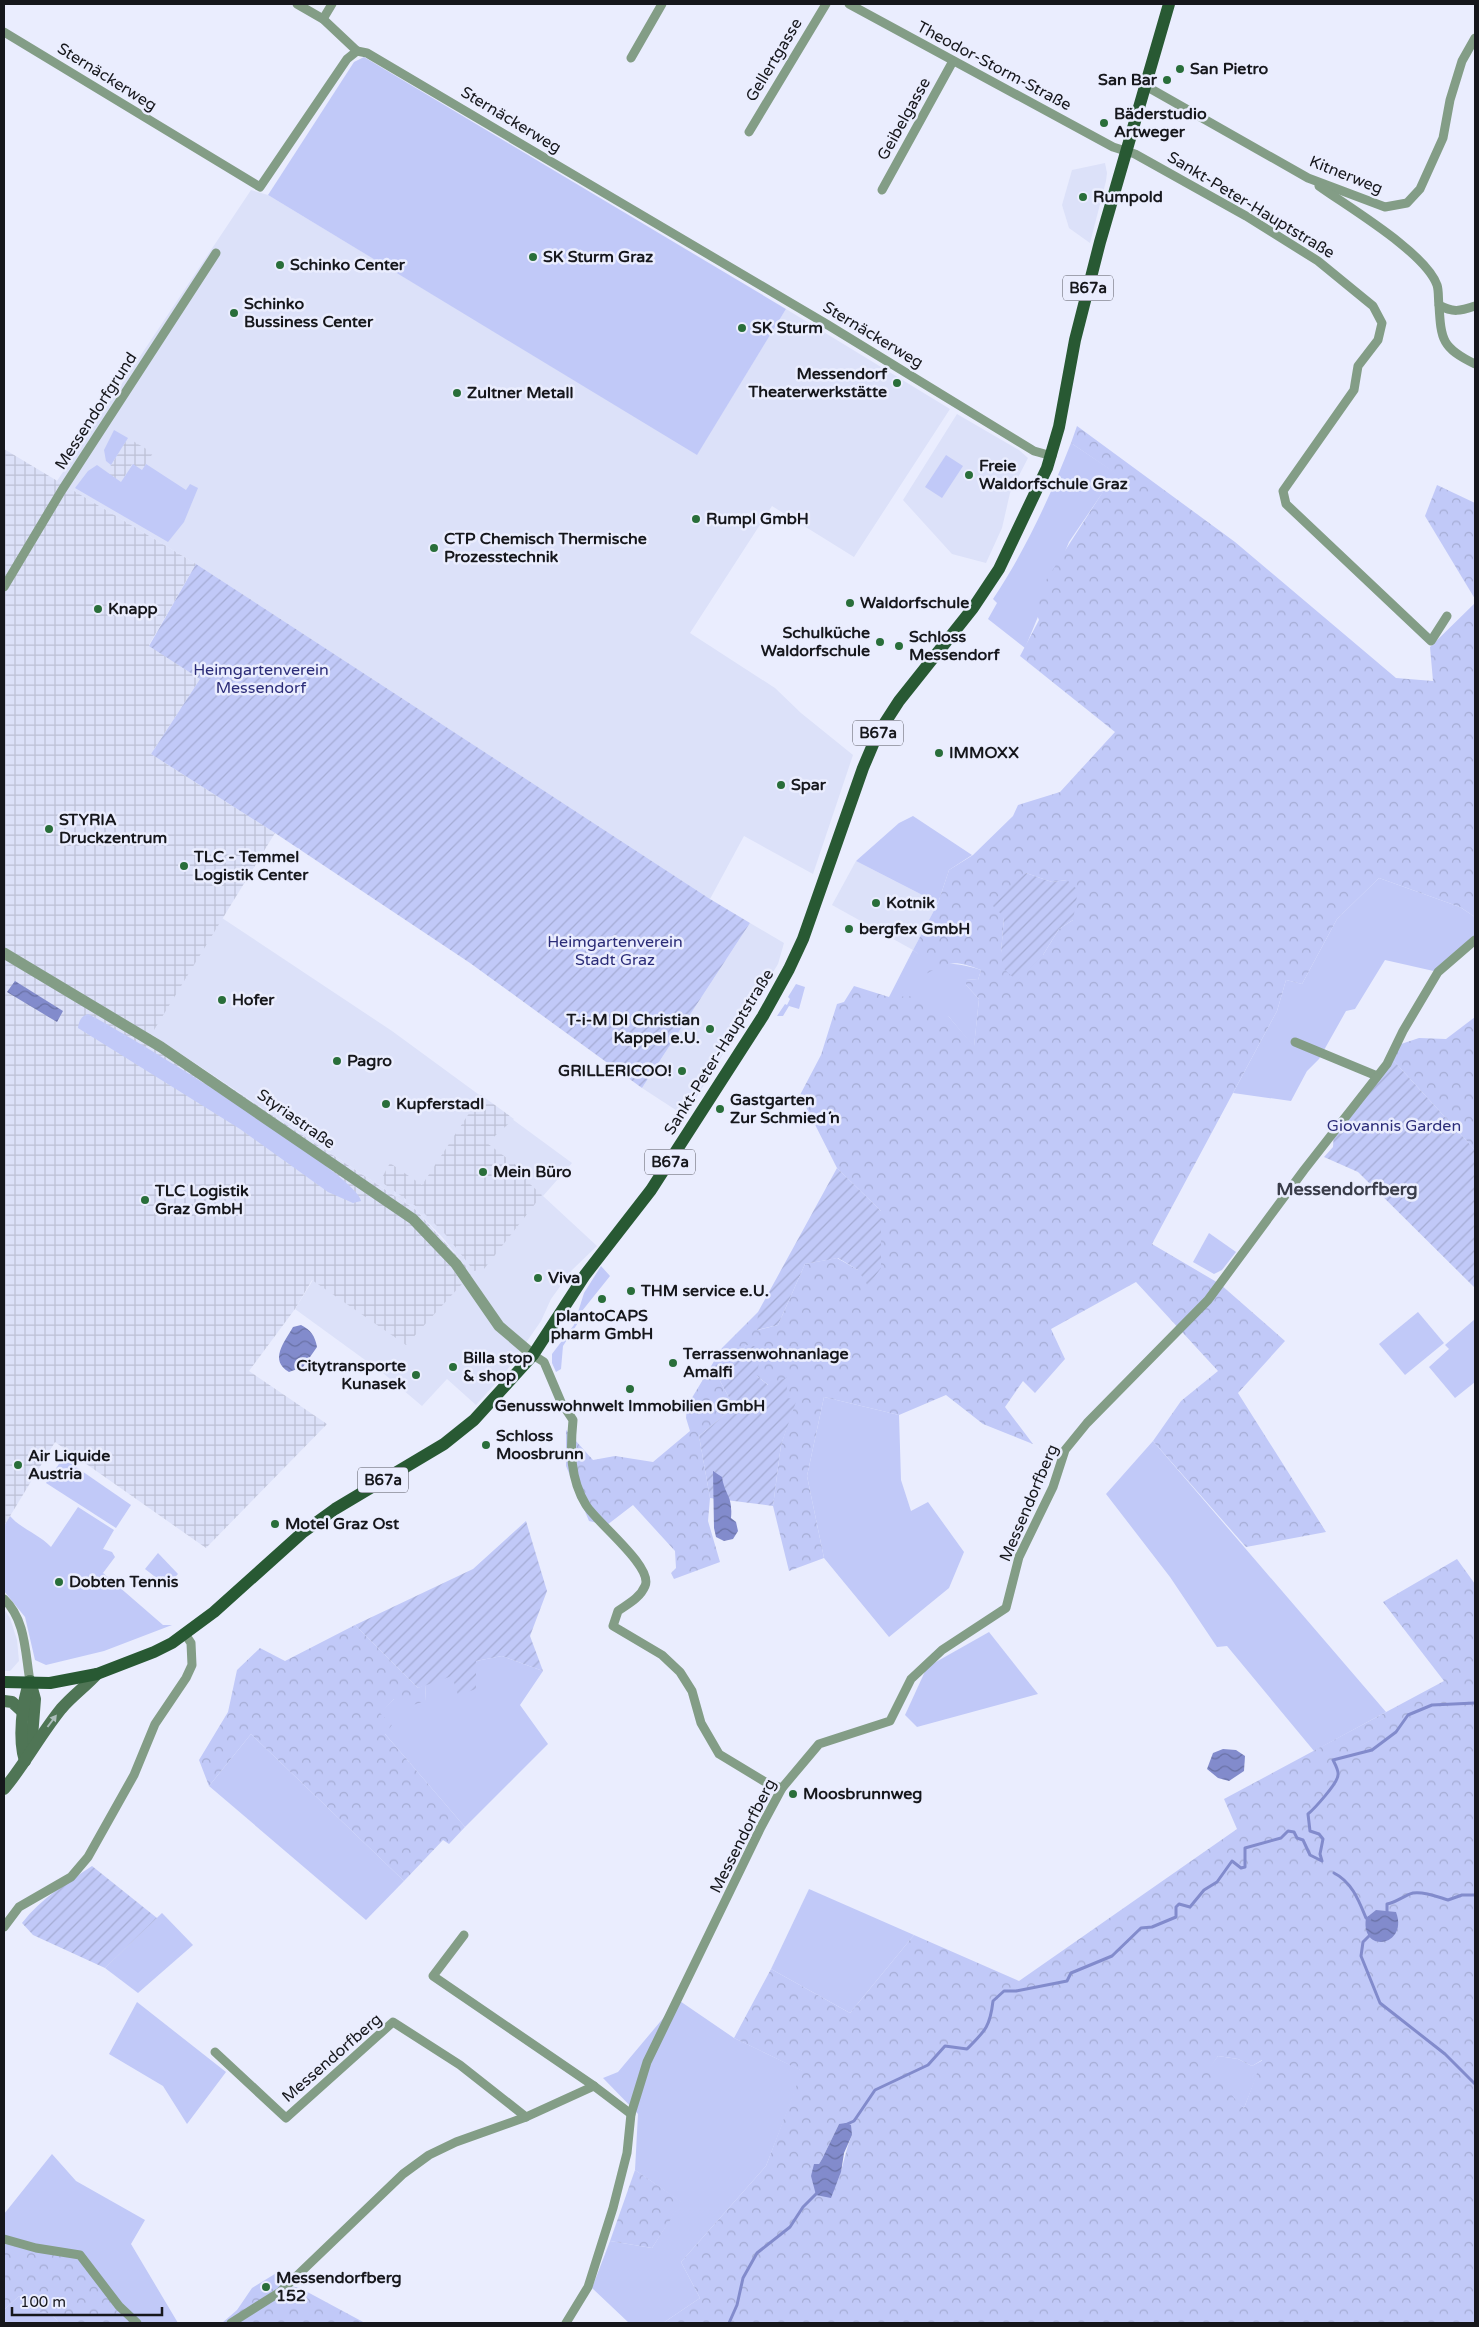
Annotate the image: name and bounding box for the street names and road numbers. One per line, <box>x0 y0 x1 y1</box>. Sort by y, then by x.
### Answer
street label: Gellertgasse <box>741 15 807 105</box>
street label: Theodor-Storm-Straße <box>913 17 1075 115</box>
street label: Sternäckerweg <box>54 38 160 116</box>
street label: Geibelgasse <box>873 74 935 164</box>
street label: Sternäckerweg <box>457 82 565 158</box>
street label: Sankt-Peter-Hauptstraße <box>1164 147 1338 263</box>
street label: Kitnerweg <box>1306 151 1386 199</box>
road number: B67a <box>1063 276 1113 300</box>
street label: Sternäckerweg <box>819 297 927 373</box>
street label: Messendorfgrund <box>51 349 141 473</box>
road number: B67a <box>853 720 903 746</box>
street label: Sankt-Peter-Hauptstraße <box>660 965 778 1139</box>
street label: Styriastraße <box>253 1085 339 1153</box>
road number: B67a <box>645 1150 695 1174</box>
street label: Messendorfberg <box>995 1441 1063 1565</box>
road number: B67a <box>358 1468 408 1492</box>
street label: Messendorfberg <box>706 1775 780 1897</box>
street label: Messendorfberg <box>278 2009 386 2107</box>

